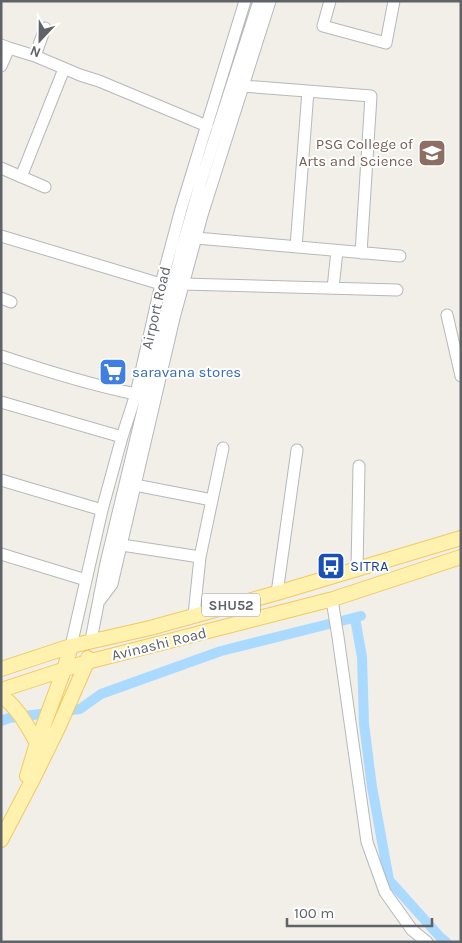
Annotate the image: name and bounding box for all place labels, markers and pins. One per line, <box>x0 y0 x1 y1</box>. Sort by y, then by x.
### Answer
place label: PSG College of Arts and Science <box>299 135 414 170</box>
school or university icon: PSG College of Arts and Science <box>417 138 447 168</box>
supermarket icon: saravana stores <box>98 357 128 387</box>
place label: saravana stores <box>132 363 241 381</box>
bus stop icon: SITRA <box>316 551 346 581</box>
place label: SITRA <box>350 557 389 575</box>

